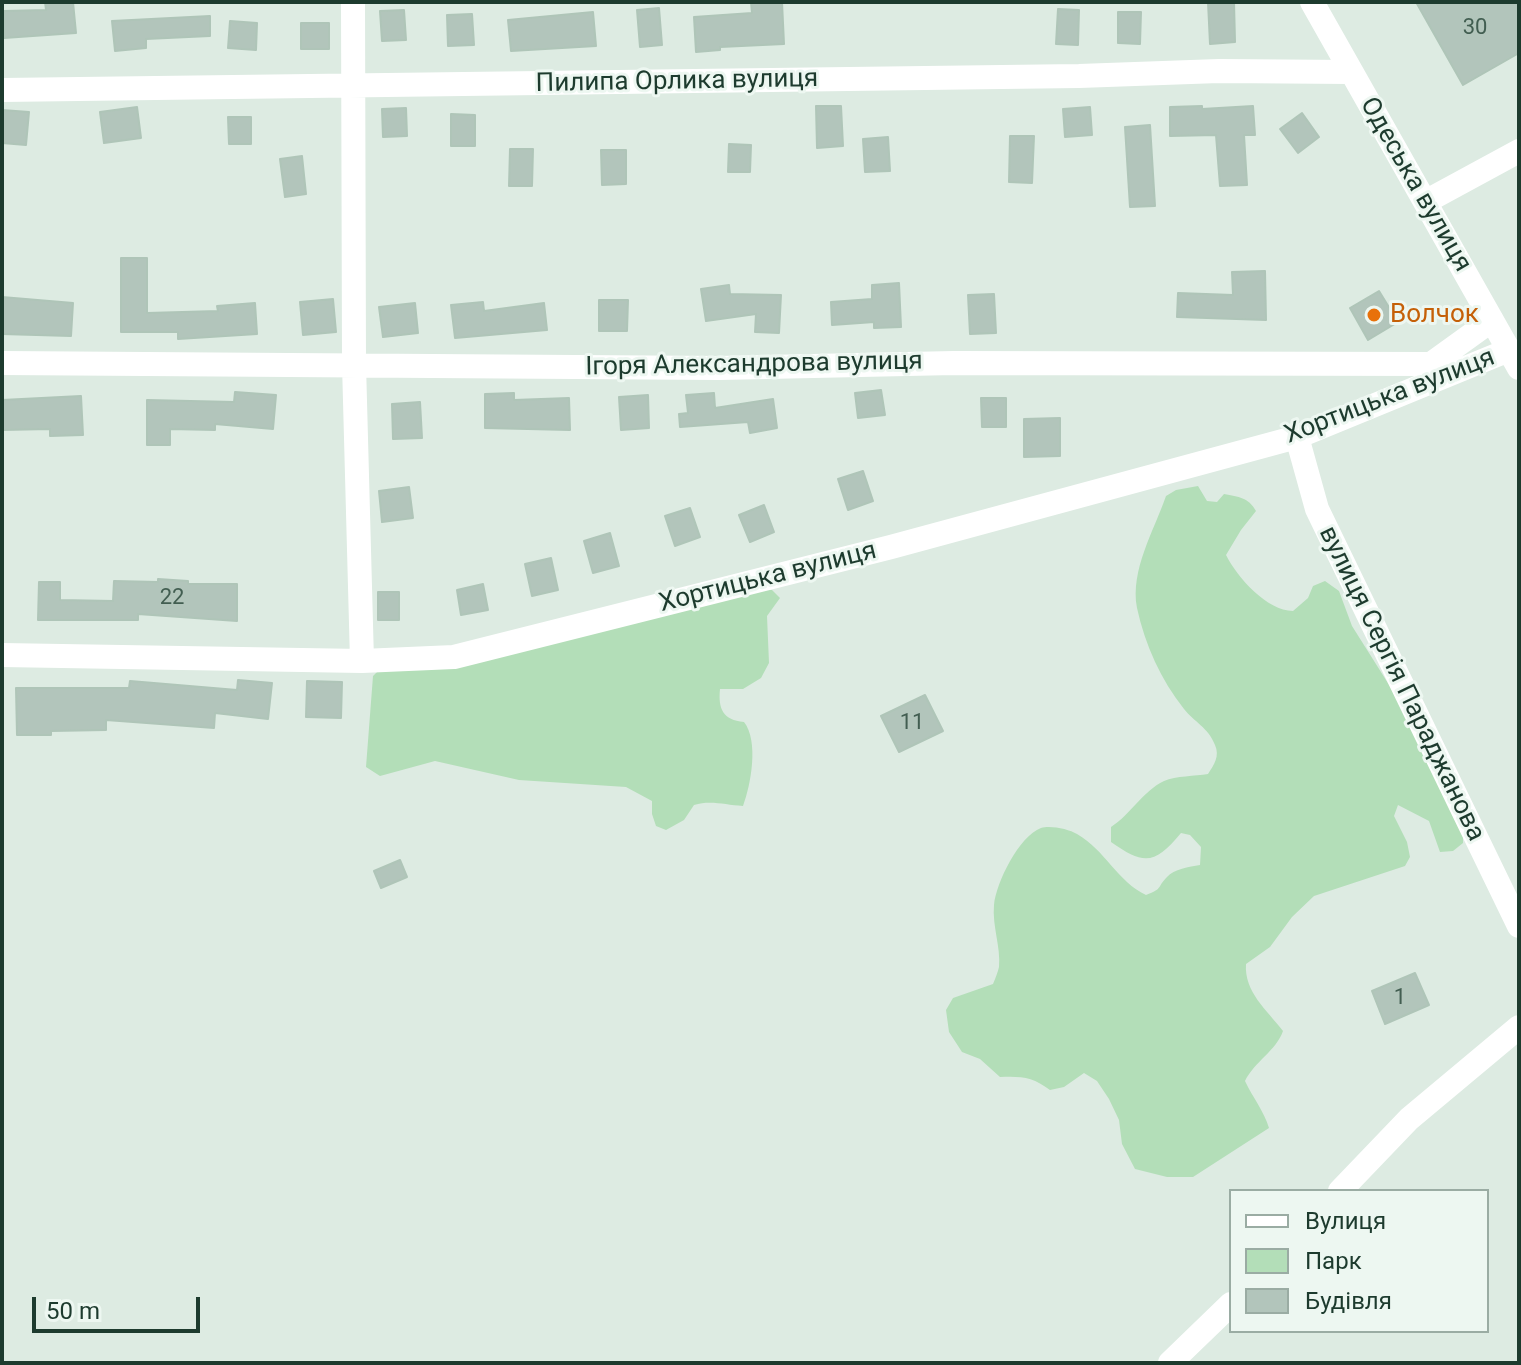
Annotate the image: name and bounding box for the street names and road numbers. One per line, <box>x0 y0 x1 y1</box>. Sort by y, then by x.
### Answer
street label: Пилипа Орлика вулиця <box>535 64 819 100</box>
street label: Одеська вулиця <box>1352 92 1478 278</box>
street label: Хортицька вулиця <box>1281 343 1499 451</box>
street label: Ігоря Александрова вулиця <box>585 346 923 384</box>
street label: вулиця Сергія Параджанова <box>1311 522 1491 846</box>
street label: Хортицька вулиця <box>656 536 880 620</box>

